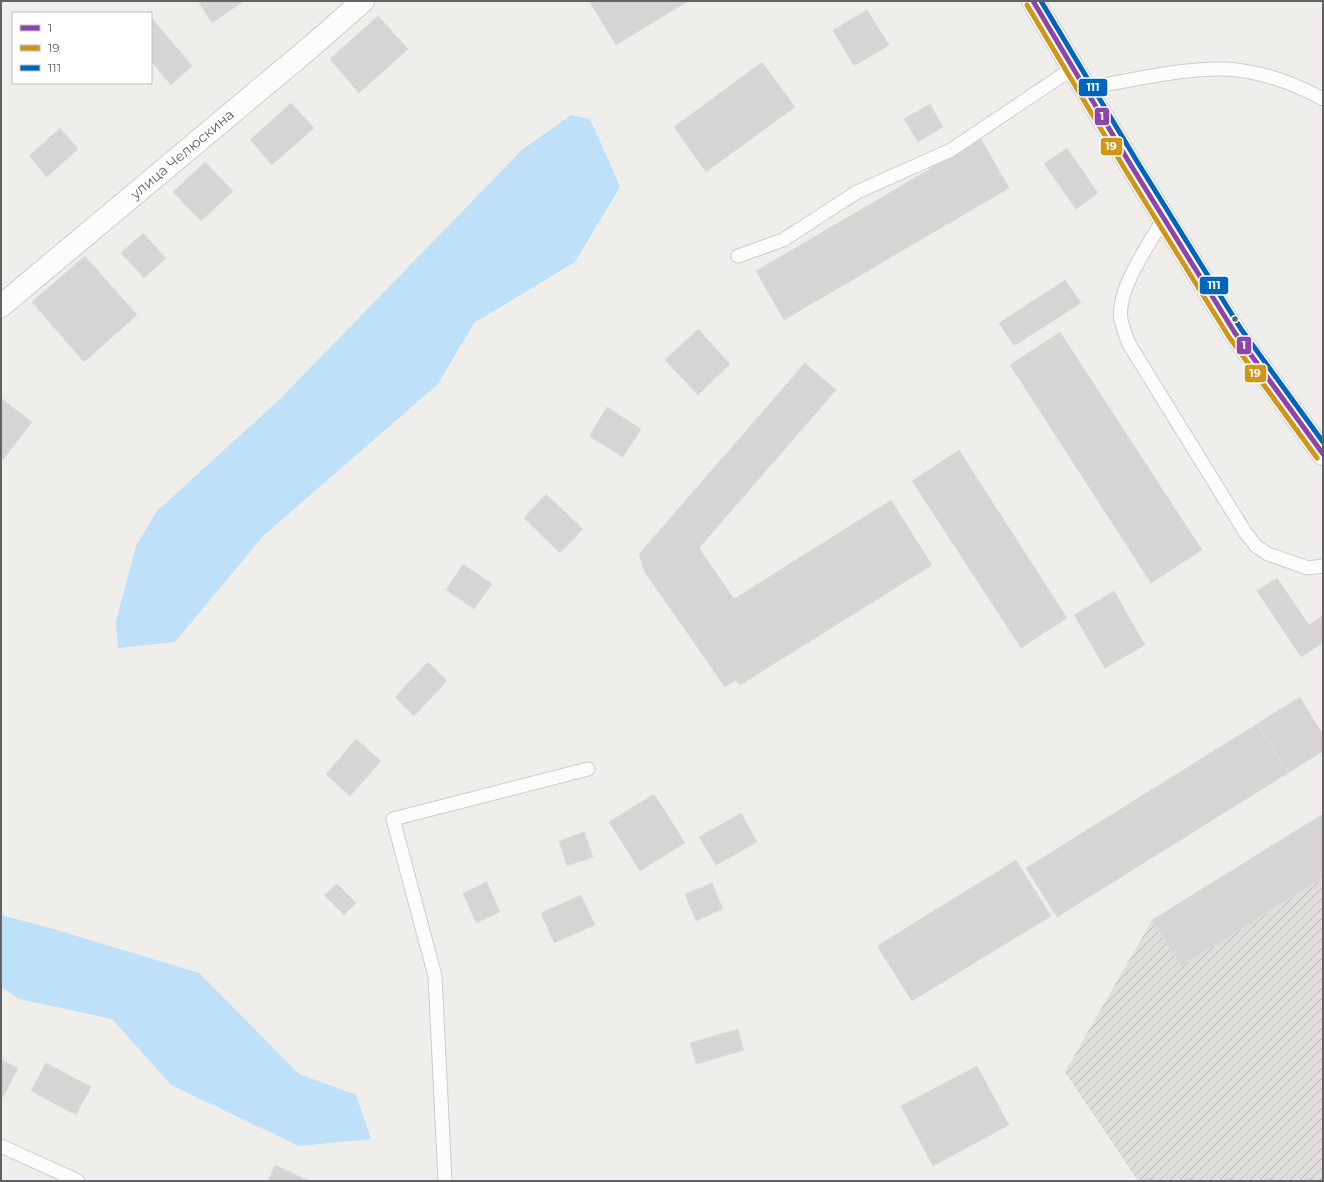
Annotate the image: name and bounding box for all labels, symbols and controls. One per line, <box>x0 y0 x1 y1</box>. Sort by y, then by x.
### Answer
legend <box>12 12 152 84</box>
text: 1 <box>48 20 52 35</box>
text: 19 <box>48 40 60 55</box>
text: 111 <box>48 60 61 75</box>
line badge: 111 <box>1078 78 1108 97</box>
text: 111 <box>1087 80 1099 94</box>
street label: улица Челюскина <box>126 105 238 203</box>
line badge: 1 <box>1094 107 1110 126</box>
text: 1 <box>1100 109 1104 123</box>
line badge: 19 <box>1100 137 1123 156</box>
text: 19 <box>1105 139 1117 153</box>
line badge: 111 <box>1199 276 1229 295</box>
text: 111 <box>1208 278 1220 292</box>
unlabelled marker <box>1230 314 1240 324</box>
line badge: 1 <box>1236 336 1252 355</box>
text: 1 <box>1242 338 1246 352</box>
line badge: 19 <box>1244 364 1267 383</box>
text: 19 <box>1249 366 1261 380</box>

